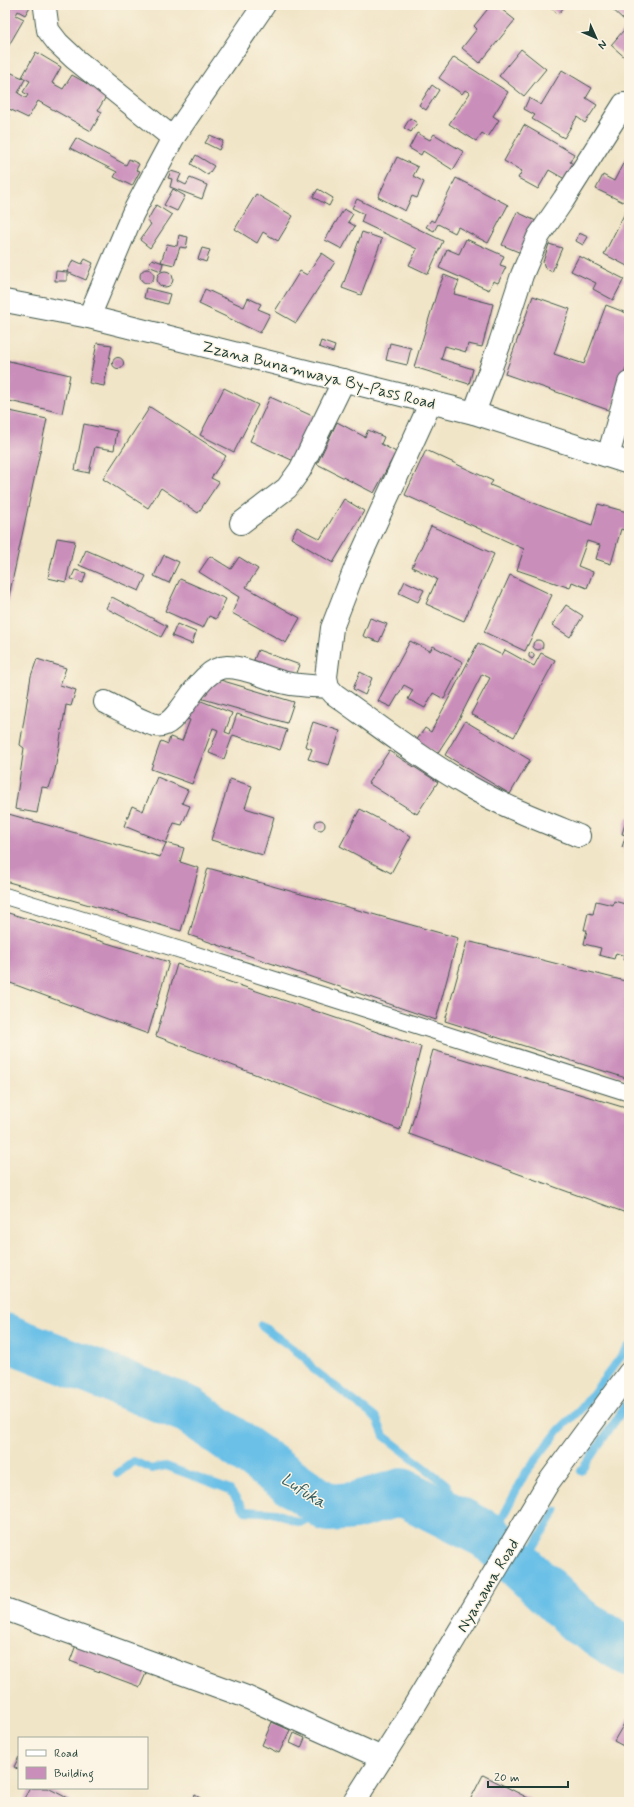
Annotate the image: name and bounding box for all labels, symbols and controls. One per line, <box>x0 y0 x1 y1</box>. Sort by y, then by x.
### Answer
north arrow <box>576 18 616 58</box>
text: N <box>595 37 610 52</box>
street label: Zzana Bunamwaya By-Pass Road <box>199 336 438 415</box>
water label: Lufuka <box>277 1468 331 1514</box>
street label: Nyanama Road <box>452 1535 524 1636</box>
legend <box>18 1737 148 1789</box>
text: Road <box>54 1746 78 1762</box>
scale bar <box>488 1763 568 1789</box>
text: Building <box>54 1766 94 1783</box>
text: 20 m <box>494 1770 520 1786</box>

